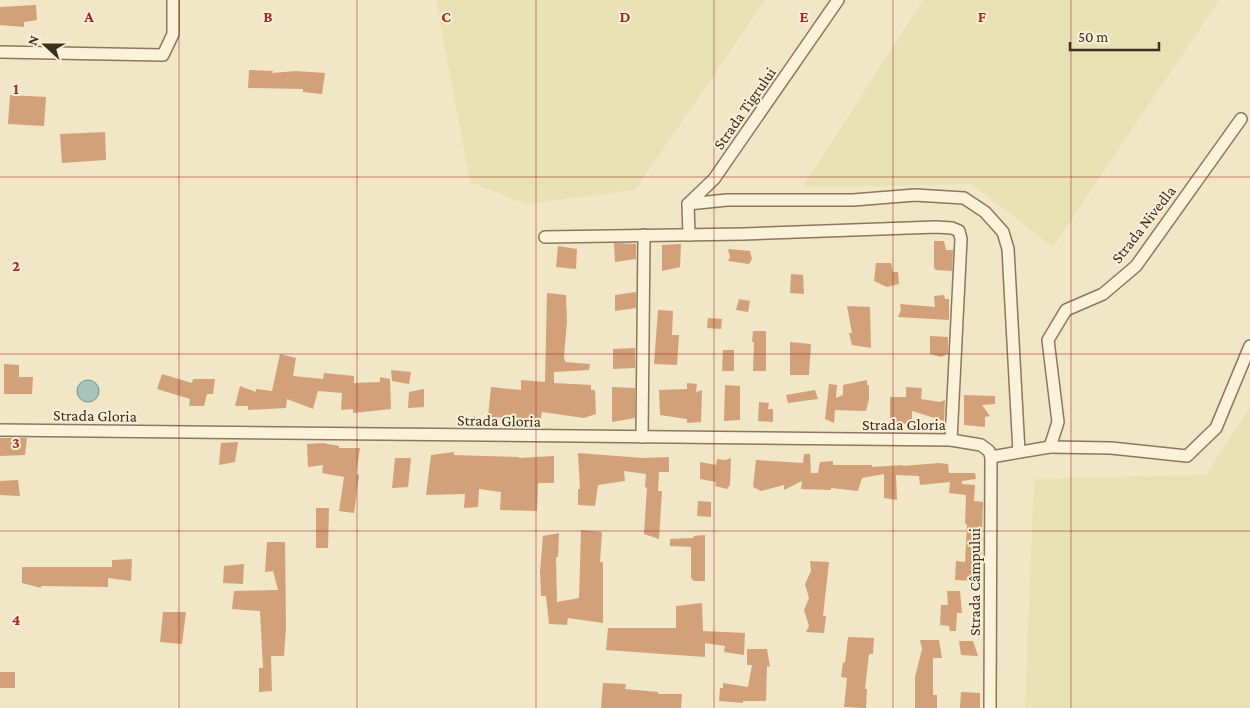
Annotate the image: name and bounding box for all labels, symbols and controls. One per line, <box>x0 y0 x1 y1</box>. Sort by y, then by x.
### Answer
text: A <box>83 8 94 25</box>
text: B <box>263 8 273 25</box>
text: C <box>441 8 451 25</box>
text: D <box>619 8 631 25</box>
text: E <box>799 8 809 25</box>
text: F <box>978 8 987 25</box>
north arrow <box>20 20 70 70</box>
scale bar <box>1070 20 1159 52</box>
text: 50 m <box>1078 29 1108 45</box>
text: N <box>24 33 42 48</box>
street label: Strada Tigrului <box>710 64 780 153</box>
text: 1 <box>13 80 19 97</box>
street label: Strada Nivedla <box>1108 182 1179 266</box>
text: 2 <box>12 257 20 274</box>
street label: Strada Gloria <box>53 406 138 425</box>
street label: Strada Gloria <box>457 411 542 430</box>
street label: Strada Gloria <box>862 416 947 433</box>
text: 3 <box>12 434 20 451</box>
street label: Strada Câmpului <box>966 528 984 636</box>
text: 4 <box>12 611 21 628</box>

